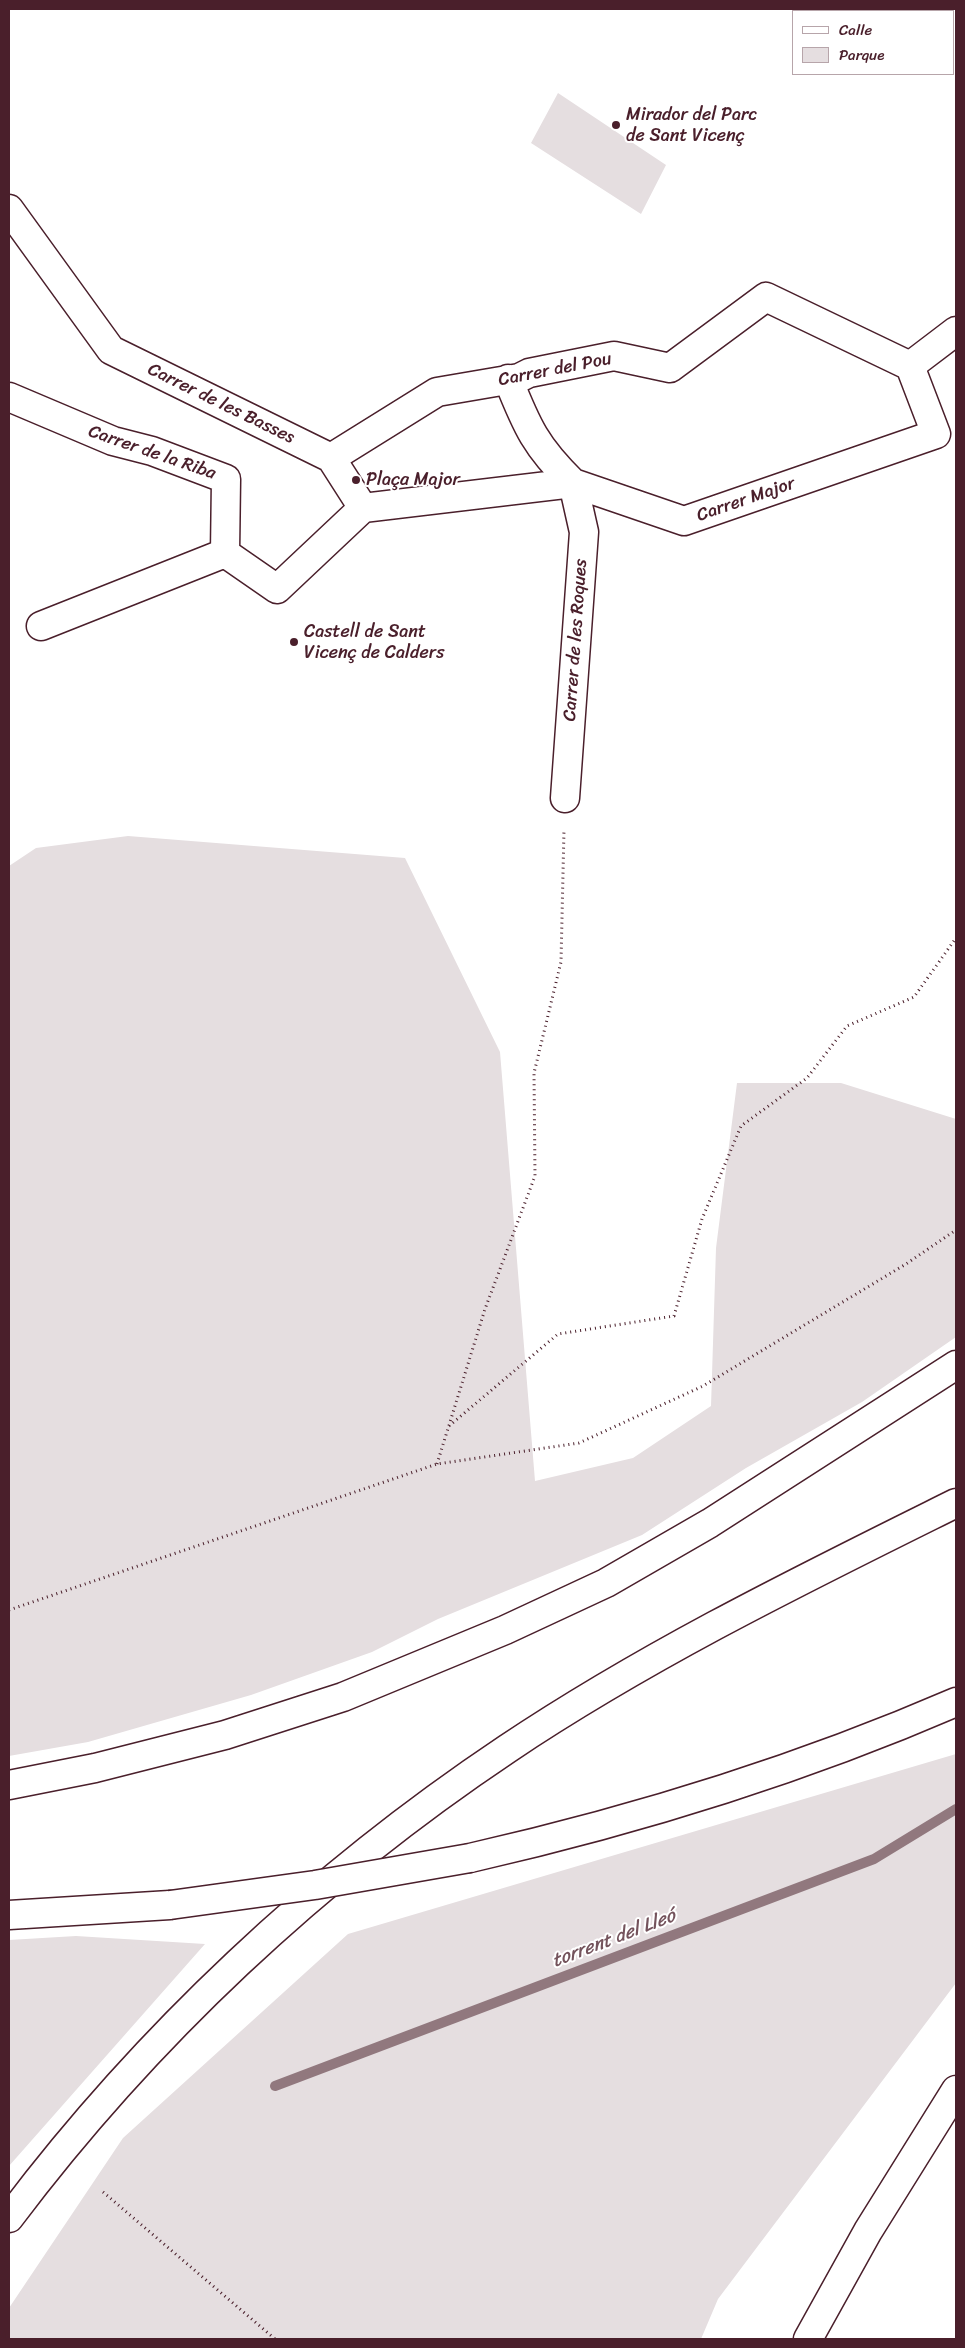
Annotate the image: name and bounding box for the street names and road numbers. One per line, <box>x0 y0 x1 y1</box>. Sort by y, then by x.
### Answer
street label: Carrer del Pou <box>497 348 613 392</box>
street label: Carrer de les Basses <box>144 359 298 449</box>
street label: Carrer de la Riba <box>85 421 219 485</box>
street label: Carrer Major <box>694 473 798 527</box>
street label: Carrer de les Roques <box>560 558 592 722</box>

